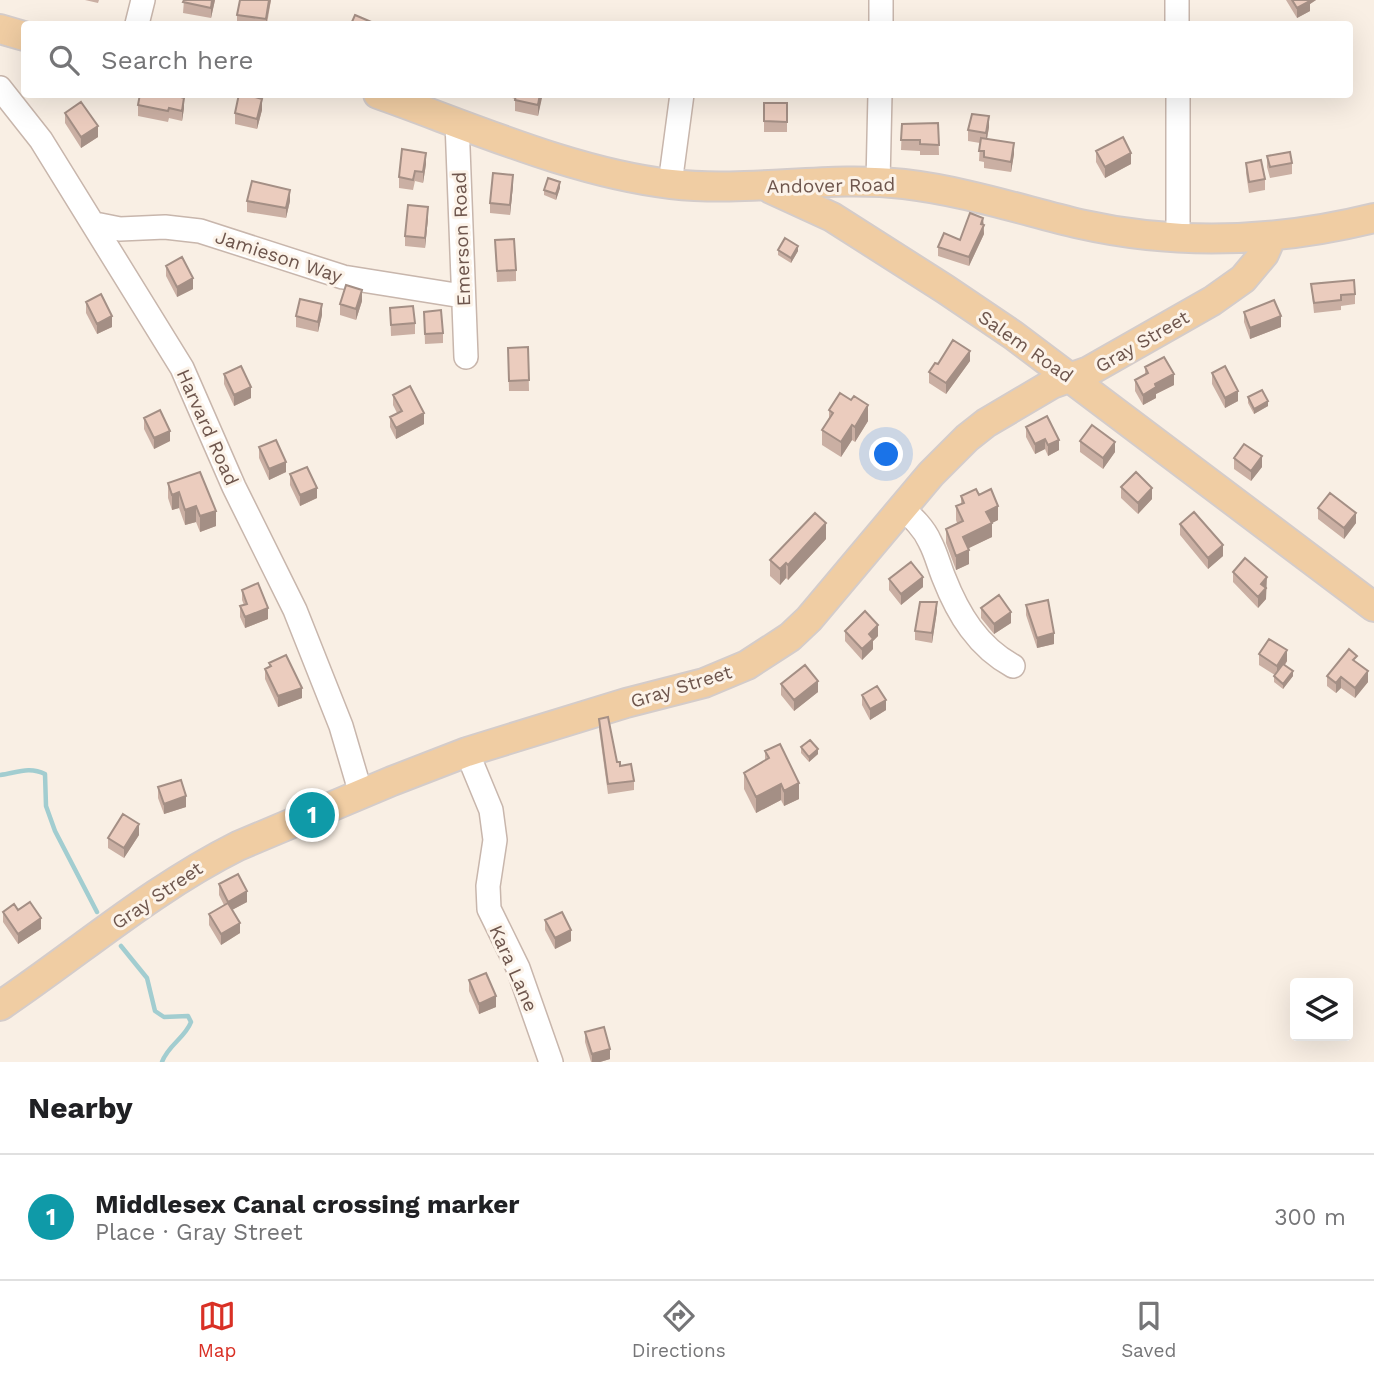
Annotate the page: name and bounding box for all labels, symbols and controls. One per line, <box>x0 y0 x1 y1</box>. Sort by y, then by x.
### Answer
search box <box>21 21 1353 98</box>
icon: search <box>45 41 83 79</box>
text: Search here <box>101 45 253 75</box>
street label: Emerson Road <box>448 171 475 307</box>
street label: Andover Road <box>766 173 896 198</box>
street label: Jamieson Way <box>213 225 345 288</box>
street label: Salem Road <box>974 305 1078 388</box>
street label: Gray Street <box>1091 305 1193 378</box>
street label: Harvard Road <box>172 365 243 489</box>
your location <box>869 437 903 471</box>
street label: Gray Street <box>628 660 734 713</box>
pin: 1 <box>289 789 335 841</box>
street label: Gray Street <box>108 857 207 934</box>
street label: Kara Lane <box>484 921 543 1015</box>
map controls <box>1290 978 1353 1041</box>
button: layers <box>1290 978 1353 1041</box>
text: Nearby <box>28 1090 133 1125</box>
text: Middlesex Canal crossing marker <box>95 1189 519 1219</box>
text: 1 <box>46 1204 56 1231</box>
text: 300 m <box>1274 1204 1346 1231</box>
text: Place · Gray Street <box>95 1219 303 1246</box>
tab: Map <box>198 1297 236 1362</box>
tab: Directions <box>632 1297 726 1362</box>
tab: Saved <box>1121 1297 1176 1362</box>

